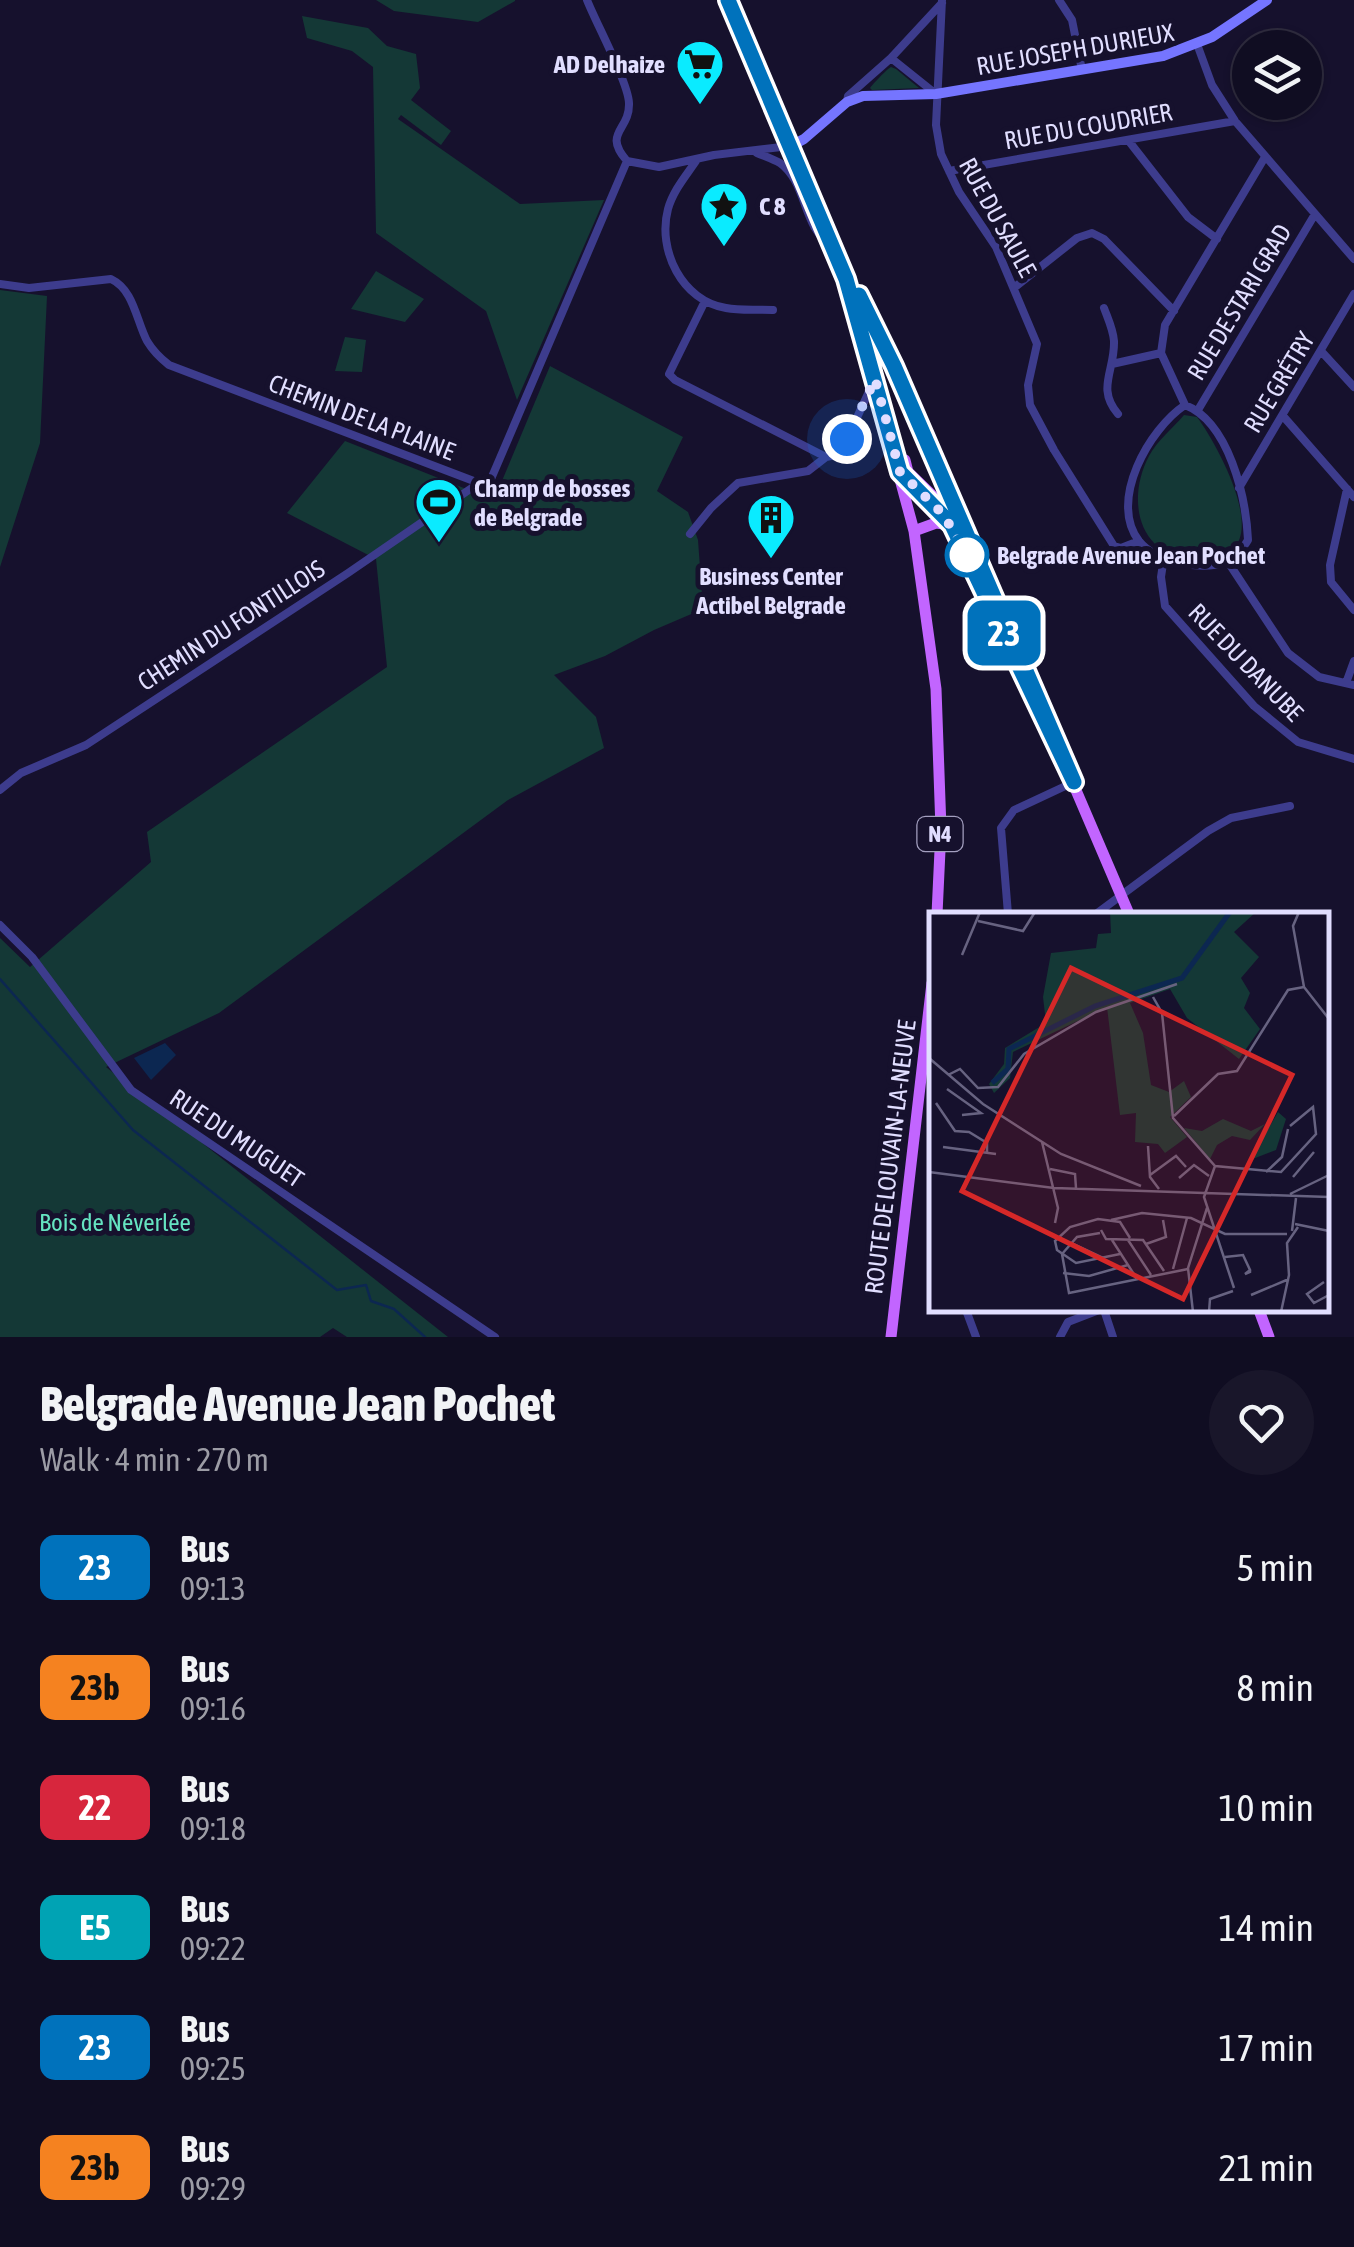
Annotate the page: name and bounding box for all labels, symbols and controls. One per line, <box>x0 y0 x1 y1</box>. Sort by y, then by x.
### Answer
street label: RUE JOSEPH DURIEUX <box>974 18 1176 80</box>
map controls <box>1232 30 1322 120</box>
button: layers <box>1232 30 1322 120</box>
supermarket icon: AD Delhaize <box>674 38 726 106</box>
place label: AD Delhaize <box>553 50 665 78</box>
street label: RUE DU COUDRIER <box>1002 97 1174 155</box>
street label: RUE DU SAULE <box>954 153 1042 282</box>
place icon: C 8 <box>698 180 750 248</box>
place label: C 8 <box>759 192 786 220</box>
street label: RUE DE STARI GRAD <box>1182 219 1296 385</box>
street label: RUE GRÉTRY <box>1238 327 1320 437</box>
street label: CHEMIN DE LA PLAINE <box>265 369 459 466</box>
your location <box>822 414 872 464</box>
place label: Champ de bosses de Belgrade <box>474 474 631 531</box>
sports icon: Champ de bosses de Belgrade <box>413 476 465 544</box>
building icon: Business Center Actibel Belgrade <box>745 492 797 560</box>
marker: Belgrade Avenue Jean Pochet <box>946 534 988 576</box>
place label: Belgrade Avenue Jean Pochet <box>997 541 1266 569</box>
street label: CHEMIN DU FONTILLOIS <box>132 554 330 696</box>
place label: Business Center Actibel Belgrade <box>695 562 846 619</box>
street label: RUE DU DANUBE <box>1183 598 1309 727</box>
line badge: 23 <box>959 600 1049 666</box>
text: 23 <box>988 613 1020 653</box>
road number: N4 <box>918 817 962 851</box>
inset map <box>929 912 1329 1312</box>
street label: ROUTE DE LOUVAIN-LA-NEUVE <box>859 1018 921 1296</box>
street label: RUE DU MUGUET <box>165 1083 309 1193</box>
park label: Bois de Néverlée <box>39 1208 191 1236</box>
button: heart <box>1209 1370 1314 1475</box>
text: Belgrade Avenue Jean Pochet <box>40 1376 555 1431</box>
text: Walk · 4 min · 270 m <box>40 1441 269 1478</box>
text: Bus <box>180 1527 230 1570</box>
text: 5 min <box>1236 1546 1314 1589</box>
text: 23 <box>79 1547 111 1587</box>
text: 09:13 <box>180 1570 246 1607</box>
text: Bus <box>180 1647 230 1690</box>
text: 8 min <box>1236 1666 1314 1709</box>
text: 23b <box>70 1667 120 1707</box>
text: 09:16 <box>180 1690 246 1727</box>
text: Bus <box>180 1767 230 1810</box>
text: 10 min <box>1219 1786 1314 1829</box>
text: 22 <box>79 1787 111 1827</box>
text: 09:18 <box>180 1810 246 1847</box>
text: Bus <box>180 1887 230 1930</box>
text: 14 min <box>1219 1906 1314 1949</box>
text: E5 <box>79 1907 111 1947</box>
text: 09:22 <box>180 1930 246 1967</box>
text: Bus <box>180 2007 230 2050</box>
text: 17 min <box>1219 2026 1314 2069</box>
text: 23 <box>79 2027 111 2067</box>
text: 09:25 <box>180 2050 246 2087</box>
text: Bus <box>180 2127 230 2170</box>
text: 21 min <box>1219 2146 1314 2189</box>
text: 23b <box>70 2147 120 2187</box>
text: 09:29 <box>180 2170 246 2207</box>

